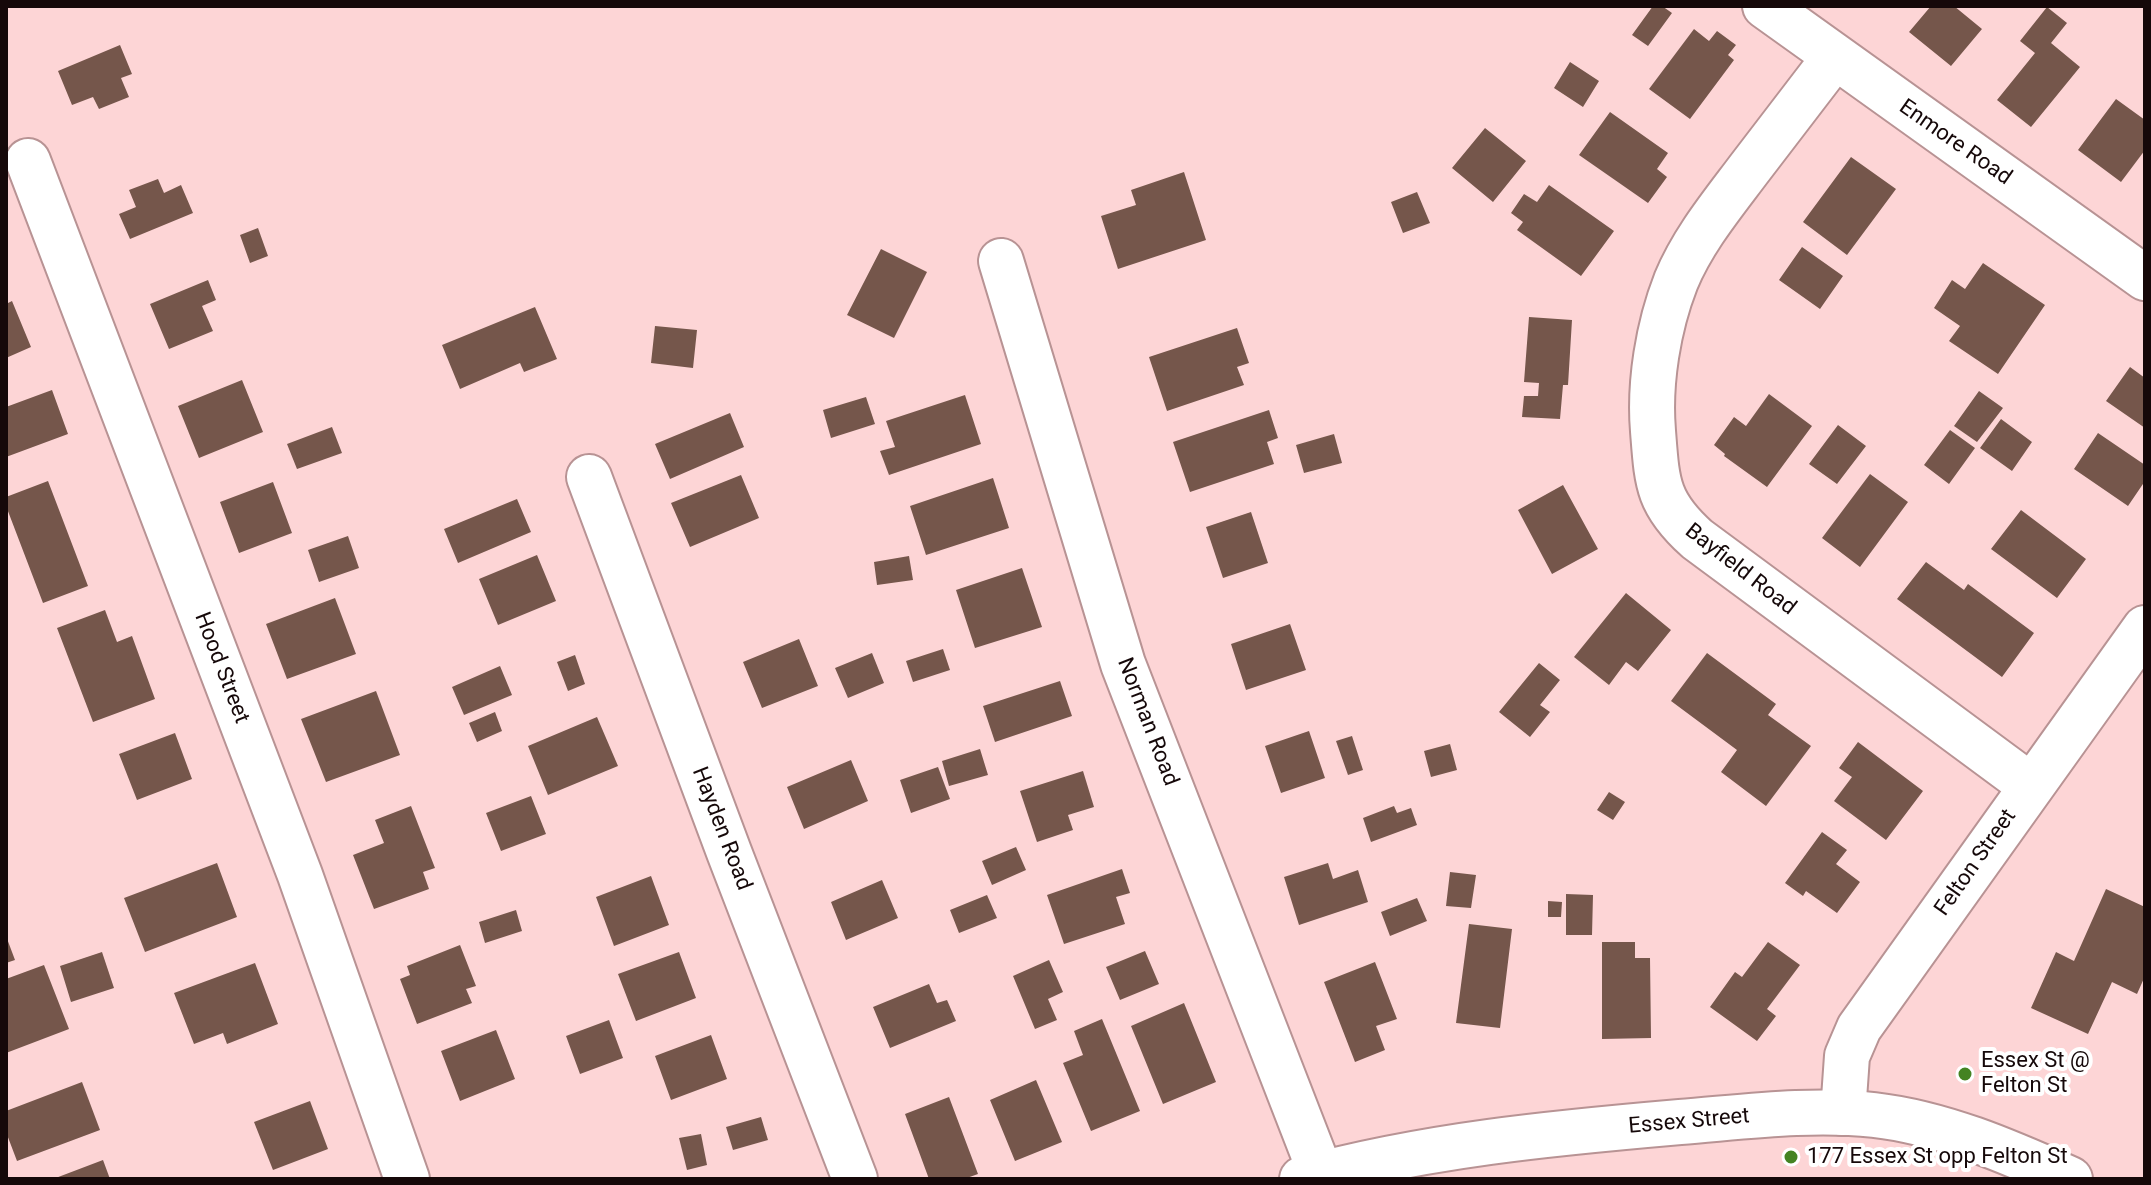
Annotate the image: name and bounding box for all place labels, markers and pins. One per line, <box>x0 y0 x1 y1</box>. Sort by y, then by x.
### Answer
place label: Essex St @ Felton St <box>1981 1048 2090 1100</box>
marker: Essex St @ Felton St <box>1956 1065 1974 1083</box>
place label: 177 Essex St opp Felton St <box>1807 1144 2068 1170</box>
marker: 177 Essex St opp Felton St <box>1782 1148 1800 1166</box>

